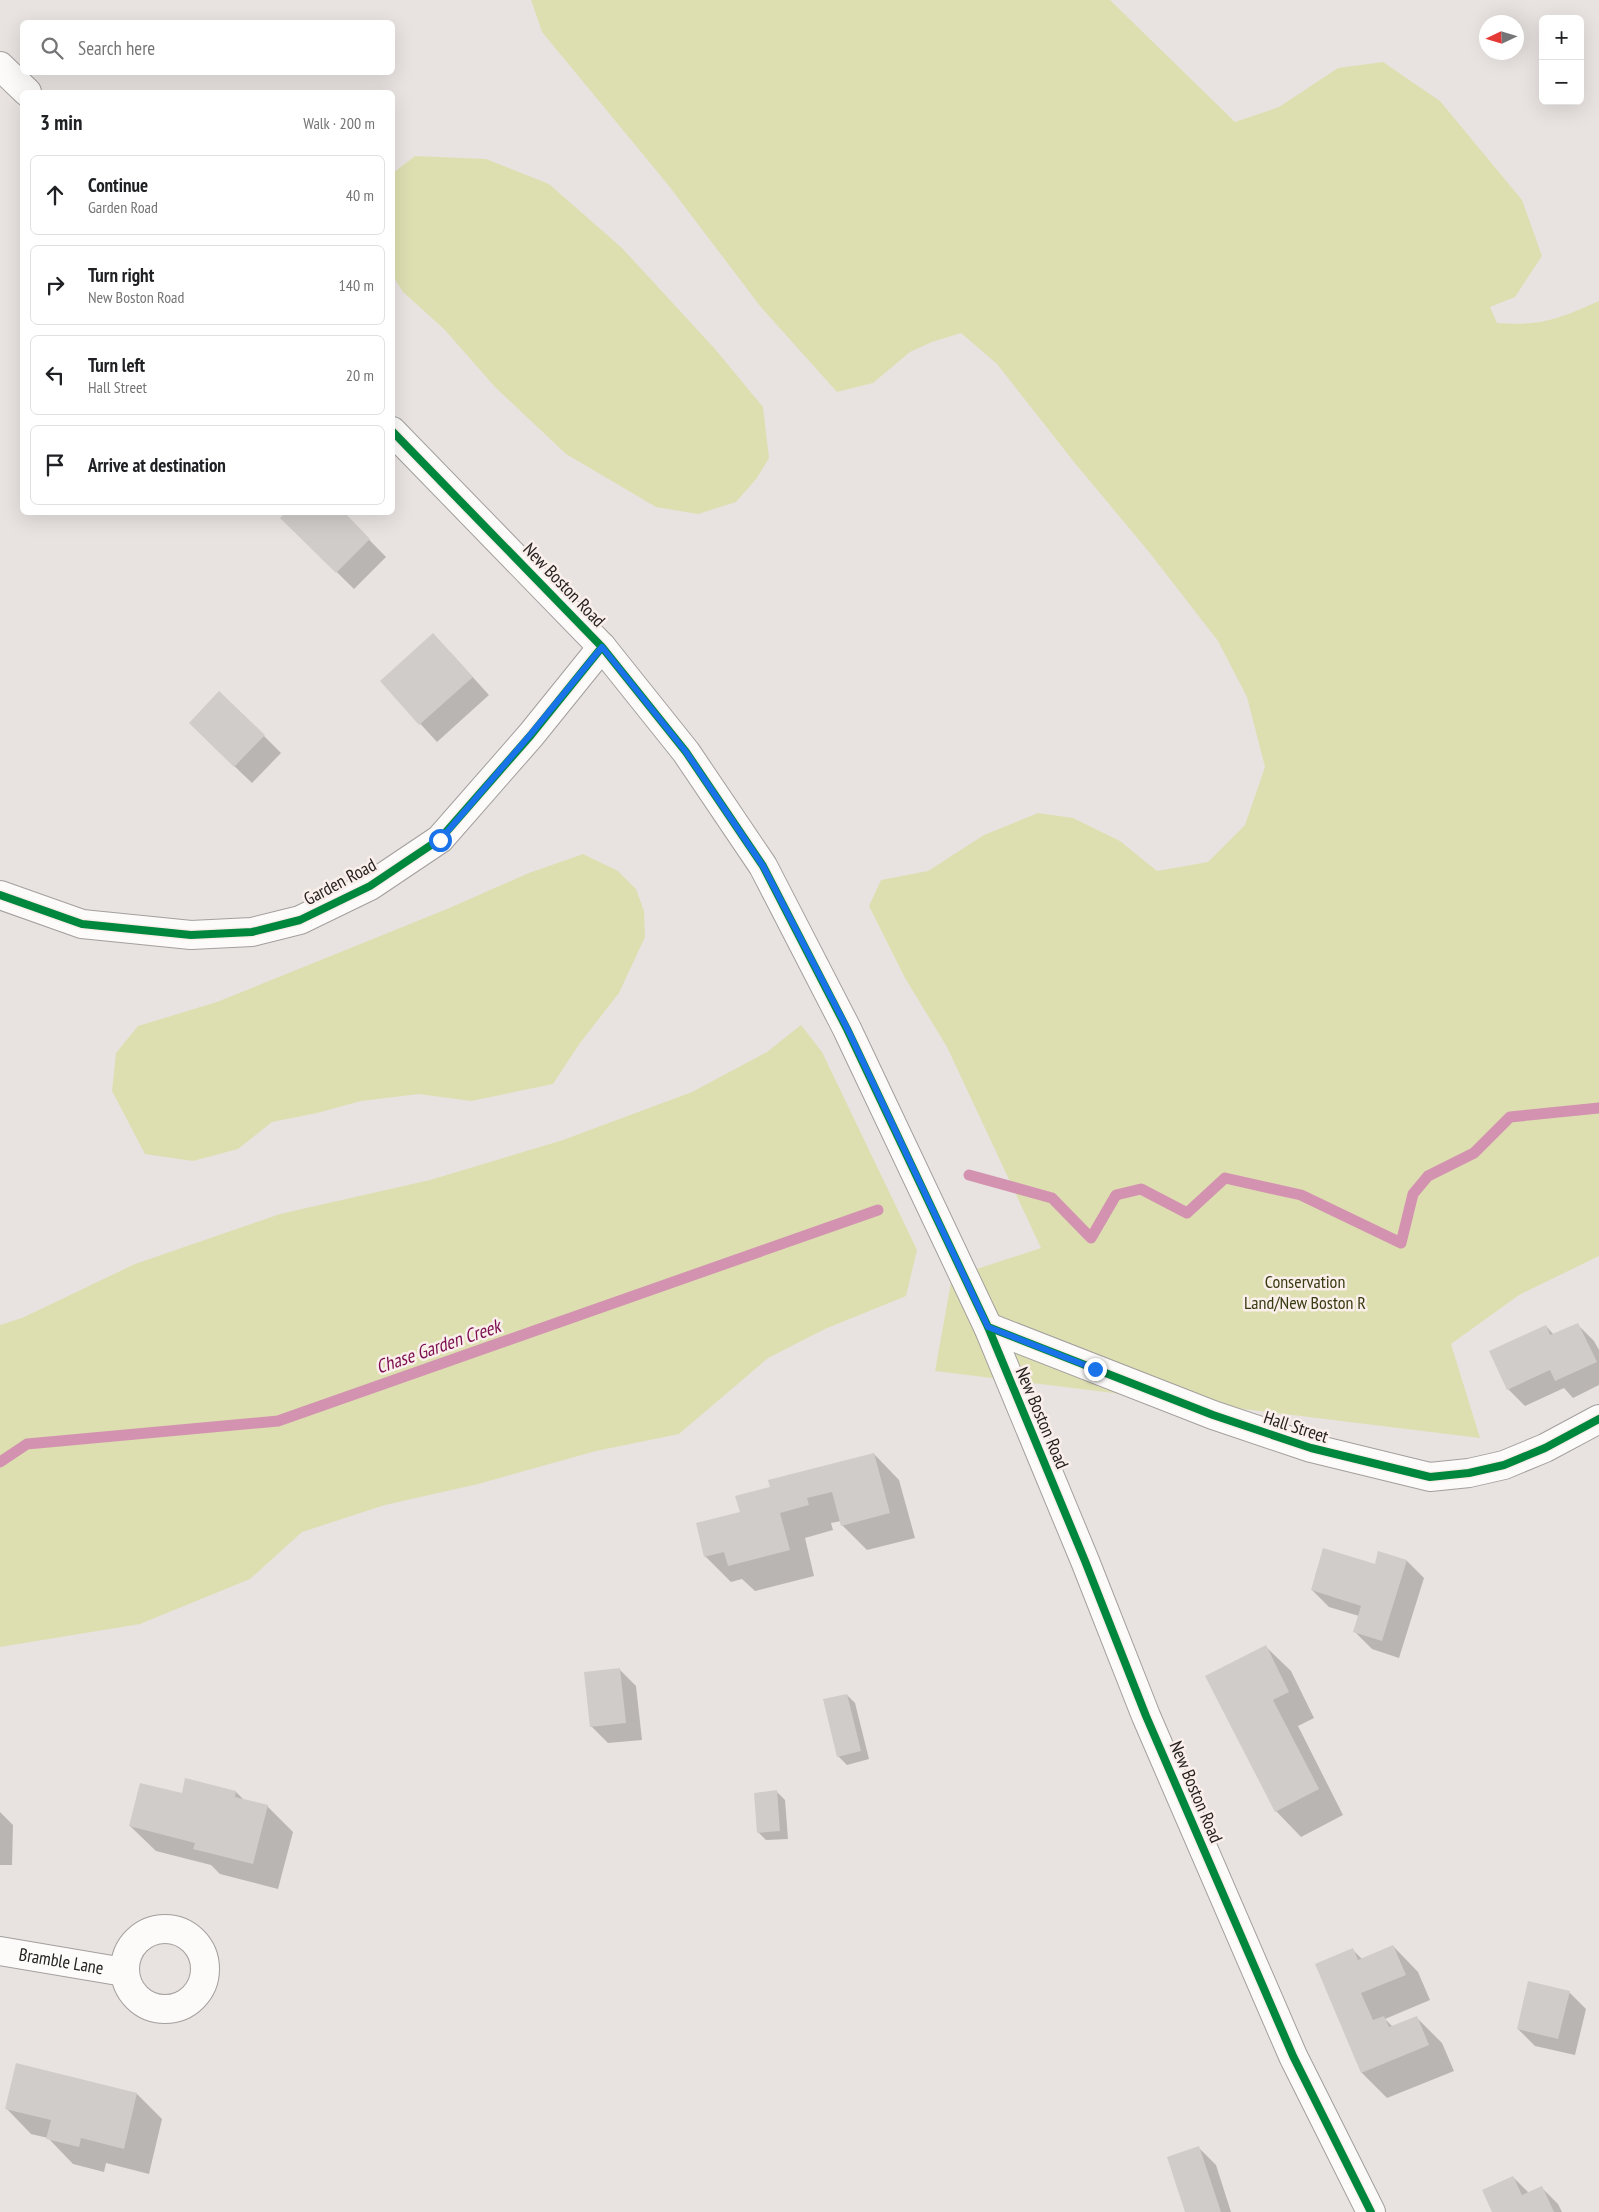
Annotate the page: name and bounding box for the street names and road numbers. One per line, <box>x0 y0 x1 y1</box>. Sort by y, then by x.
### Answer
street label: New Boston Road <box>518 538 610 632</box>
street label: Garden Road <box>300 853 380 910</box>
street label: New Boston Road <box>1011 1363 1074 1472</box>
street label: Hall Street <box>1261 1405 1331 1448</box>
street label: New Boston Road <box>1165 1737 1228 1846</box>
street label: Bramble Lane <box>17 1942 105 1979</box>

